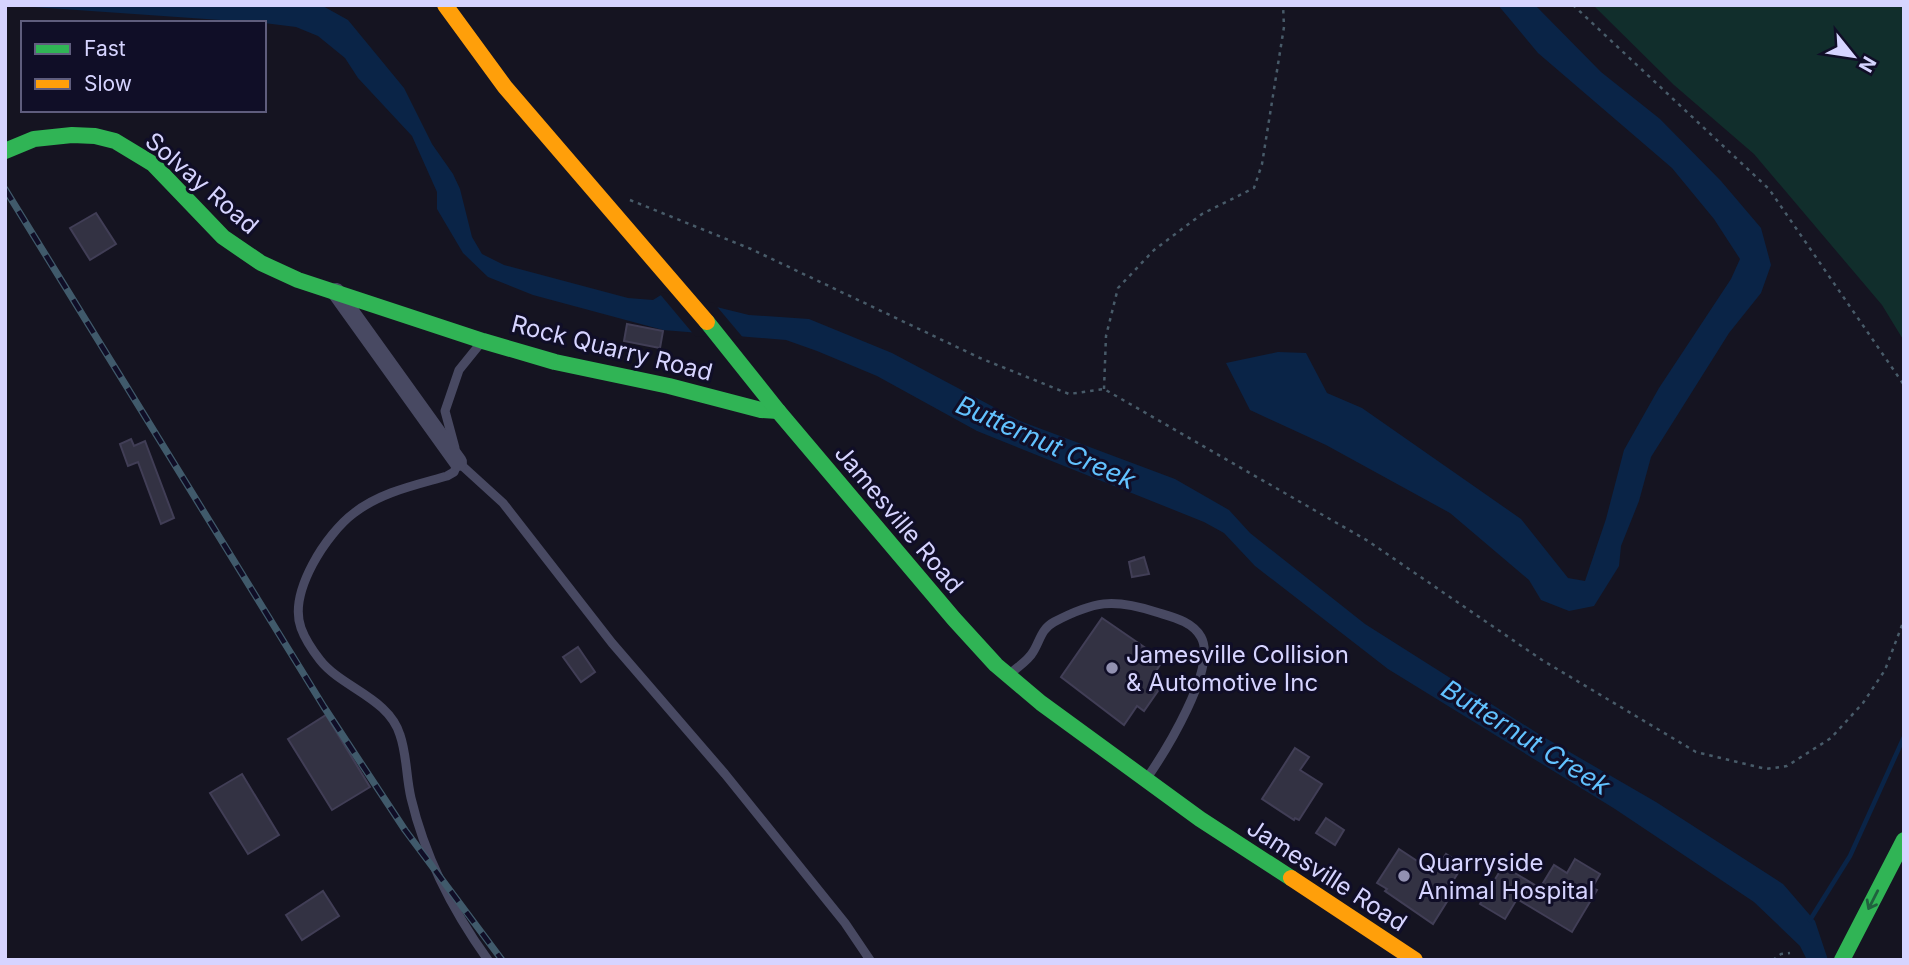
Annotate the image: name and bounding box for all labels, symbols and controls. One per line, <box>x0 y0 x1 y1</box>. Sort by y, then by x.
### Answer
legend <box>21 21 266 112</box>
north arrow <box>1818 21 1888 91</box>
text: Fast <box>84 36 126 61</box>
text: N <box>1854 52 1881 76</box>
text: Slow <box>84 71 132 96</box>
street label: Solvay Road <box>140 126 264 240</box>
street label: Rock Quarry Road <box>509 309 715 387</box>
water label: Butternut Creek <box>952 389 1141 496</box>
street label: Jamesville Road <box>829 439 969 599</box>
place label: Jamesville Collision & Automotive Inc <box>1126 640 1349 697</box>
marker: Jamesville Collision & Automotive Inc <box>1104 660 1120 676</box>
water label: Butternut Creek <box>1436 673 1617 802</box>
street label: Jamesville Road <box>1242 813 1412 937</box>
place label: Quarryside Animal Hospital <box>1418 848 1594 905</box>
marker: Quarryside Animal Hospital <box>1396 868 1412 884</box>
one-way arrow <box>1865 889 1879 910</box>

